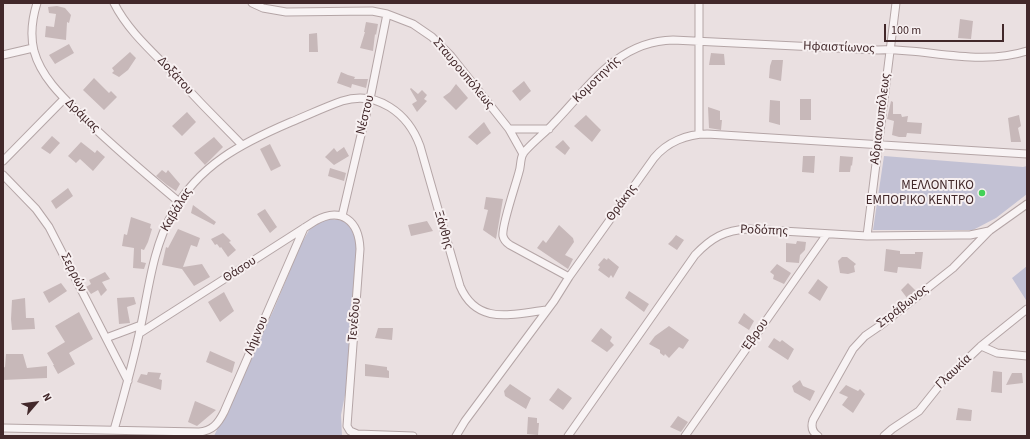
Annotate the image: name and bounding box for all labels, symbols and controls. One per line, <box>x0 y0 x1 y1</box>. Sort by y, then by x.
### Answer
scale bar <box>886 16 1006 42</box>
text: 100 m <box>891 22 921 39</box>
street label: Σταυρουπόλεως <box>429 35 497 113</box>
street label: Ηφαιστίωνος <box>803 39 875 57</box>
street label: Δοξάτου <box>153 54 197 98</box>
street label: Κομοτηνής <box>570 54 624 106</box>
street label: Αδριανουπόλεως <box>868 72 894 166</box>
street label: Νέστου <box>354 93 378 137</box>
street label: Δράμας <box>61 96 103 136</box>
place label: ΜΕΛΛΟΝΤΙΚΟ ΕΜΠΟΡΙΚΟ ΚΕΝΤΡΟ <box>866 178 974 209</box>
street label: Θράκης <box>603 181 641 225</box>
street label: Καβάλας <box>158 185 196 235</box>
marker: ΜΕΛΛΟΝΤΙΚΟ ΕΜΠΟΡΙΚΟ ΚΕΝΤΡΟ <box>977 188 987 198</box>
street label: Ξάνθης <box>430 209 456 251</box>
street label: Ροδόπης <box>740 222 788 240</box>
street label: Σερρών <box>57 251 89 295</box>
street label: Θάσου <box>220 254 260 286</box>
street label: Στράβωνος <box>874 282 932 332</box>
street label: Τενέδου <box>345 297 365 343</box>
street label: Λήμνου <box>242 314 272 358</box>
street label: Έβρου <box>739 316 773 354</box>
street label: Γλαυκία <box>933 351 975 393</box>
north arrow <box>16 383 56 423</box>
text: N <box>39 390 55 404</box>

